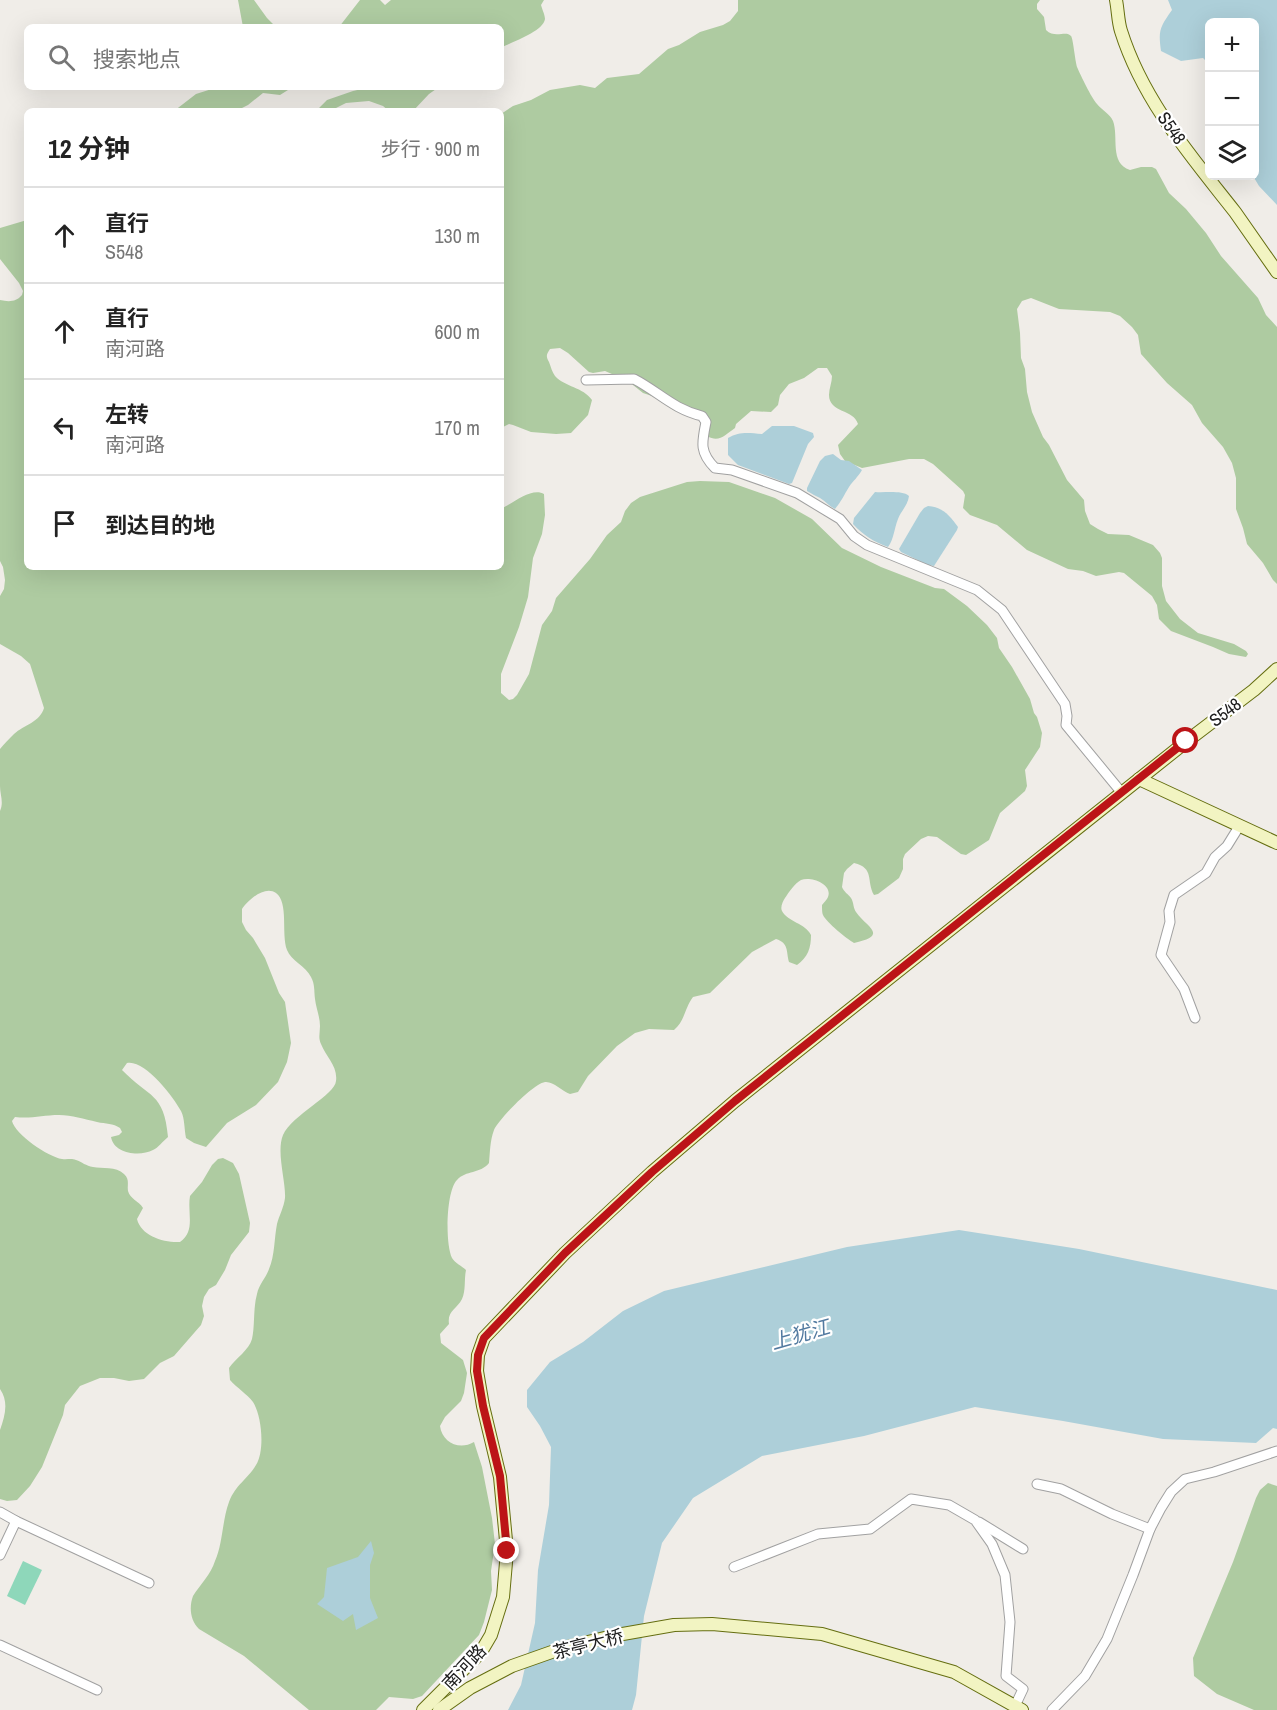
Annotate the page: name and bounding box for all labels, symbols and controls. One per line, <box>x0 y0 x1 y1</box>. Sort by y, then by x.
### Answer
map controls <box>1205 18 1259 180</box>
button: + <box>1205 18 1259 72</box>
search box <box>24 24 504 90</box>
icon: search <box>45 41 78 74</box>
text: 搜索地点 <box>93 44 181 74</box>
button: − <box>1205 72 1259 126</box>
street label: S548 <box>1152 107 1192 149</box>
button: layers <box>1205 126 1259 180</box>
text: 12 分钟 <box>48 131 130 166</box>
text: 步行 · 900 m <box>381 135 480 162</box>
text: 直行 <box>105 208 149 238</box>
icon: ahead <box>48 219 81 252</box>
text: 130 m <box>434 222 480 249</box>
text: S548 <box>105 238 143 265</box>
text: 直行 <box>105 303 149 333</box>
icon: ahead <box>48 315 81 348</box>
text: 600 m <box>434 318 480 345</box>
text: 南河路 <box>105 335 165 362</box>
text: 左转 <box>105 399 149 429</box>
icon: left <box>48 411 81 444</box>
text: 170 m <box>434 414 480 441</box>
text: 南河路 <box>105 431 165 458</box>
icon: arrive <box>48 507 81 540</box>
text: 到达目的地 <box>105 510 215 540</box>
street label: S548 <box>1204 692 1246 732</box>
route start <box>1172 727 1198 753</box>
water label: 上犹江 <box>767 1312 834 1355</box>
route end <box>493 1537 519 1563</box>
street label: 茶亭大桥 <box>550 1623 626 1665</box>
street label: 南河路 <box>436 1639 492 1695</box>

